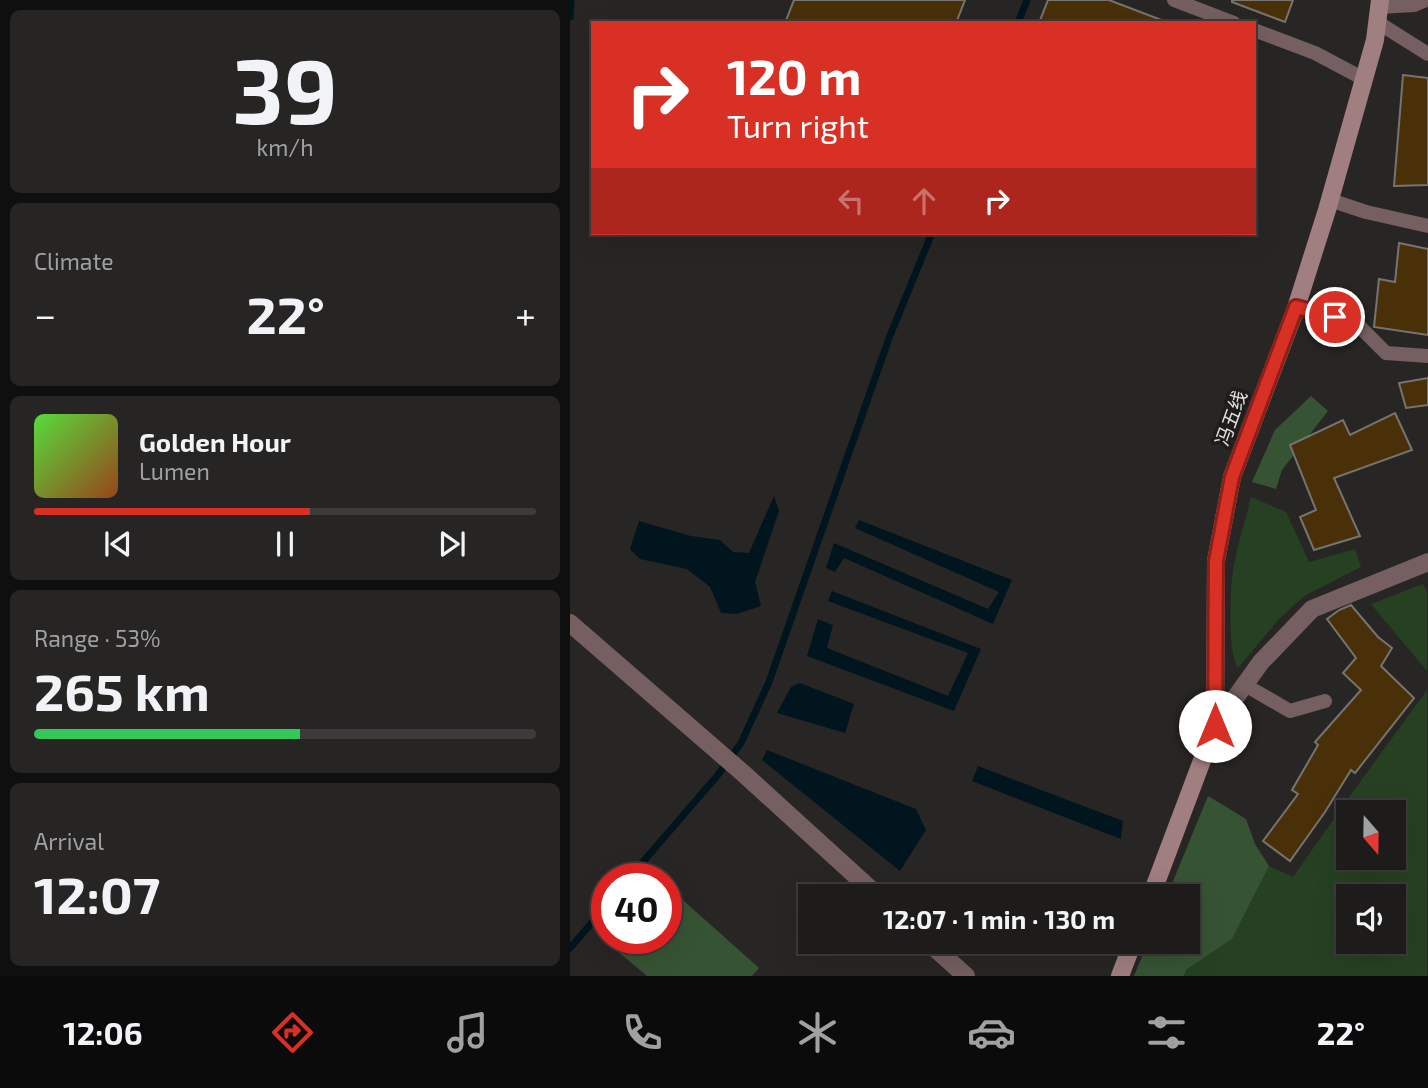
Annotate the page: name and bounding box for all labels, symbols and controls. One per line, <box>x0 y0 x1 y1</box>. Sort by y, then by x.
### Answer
text: 39 <box>232 33 338 142</box>
text: 120 m <box>727 46 861 105</box>
icon: right <box>612 49 703 140</box>
text: Turn right <box>727 106 869 144</box>
text: km/h <box>256 133 314 161</box>
icon: left <box>832 182 870 220</box>
icon: ahead <box>905 182 943 220</box>
icon: right <box>978 182 1016 220</box>
text: Climate <box>34 247 114 275</box>
text: 22° <box>246 282 325 344</box>
pin <box>1305 287 1365 347</box>
text: − <box>34 291 56 337</box>
text: + <box>515 291 536 337</box>
icon: arrive <box>1316 298 1354 336</box>
street label: 冯五线 <box>1210 387 1251 449</box>
text: Golden Hour <box>139 426 291 457</box>
text: Lumen <box>139 457 210 485</box>
icon: previous <box>99 525 137 563</box>
icon: pause <box>266 525 304 563</box>
icon: next <box>433 525 471 563</box>
text: Range · 53% <box>34 624 161 652</box>
text: 265 km <box>34 659 210 721</box>
position arrow <box>1178 689 1252 763</box>
north arrow <box>1336 800 1406 870</box>
map controls <box>1336 800 1406 954</box>
text: Arrival <box>34 827 104 855</box>
text: 12:07 <box>34 862 160 924</box>
speed limit sign: 40 <box>591 863 682 954</box>
button: sound <box>1336 884 1406 954</box>
text: 12:07 · 1 min · 130 m <box>883 903 1115 934</box>
icon: directions <box>268 1008 317 1057</box>
icon: music <box>443 1008 492 1057</box>
icon: phone <box>618 1008 667 1057</box>
icon: climate <box>793 1008 842 1057</box>
icon: car <box>967 1008 1016 1057</box>
icon: filters <box>1142 1008 1191 1057</box>
text: 12:06 <box>63 1013 143 1051</box>
text: 22° <box>1317 1013 1365 1051</box>

